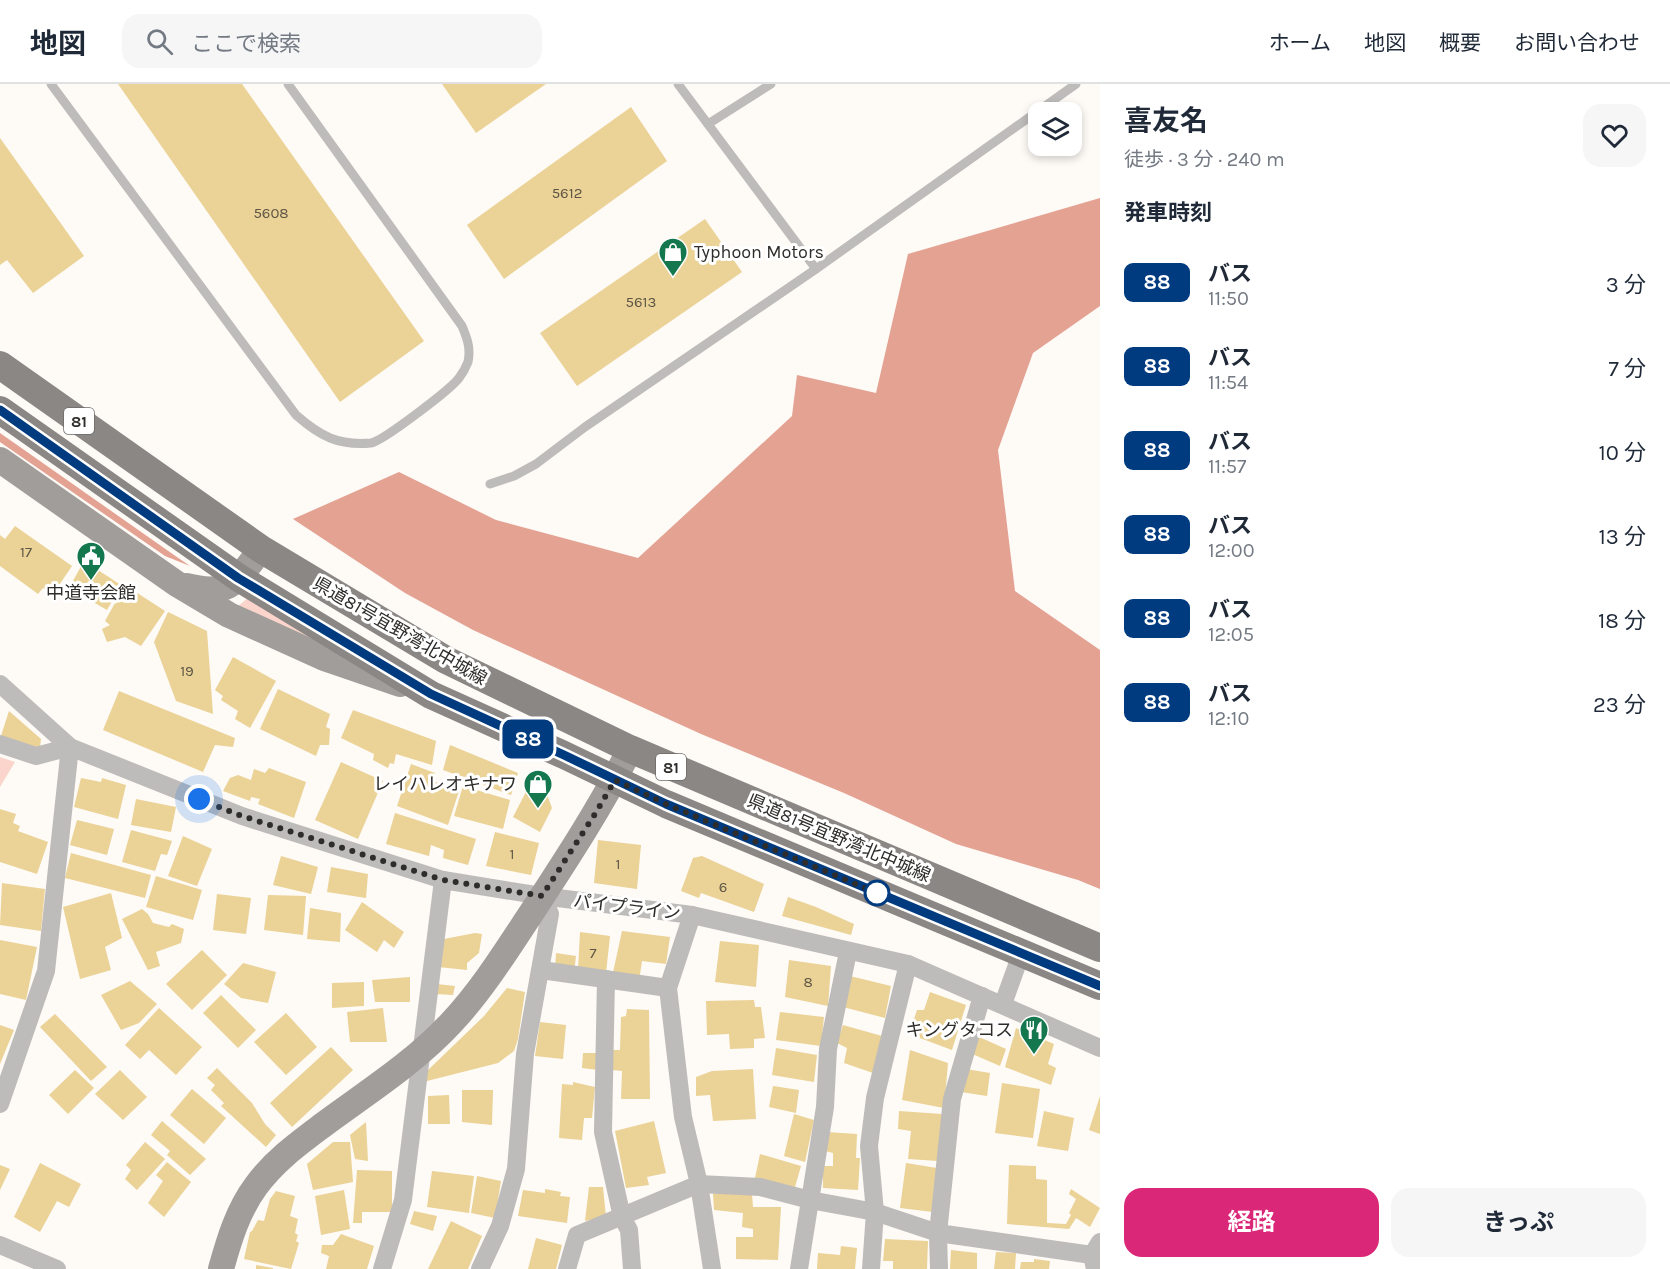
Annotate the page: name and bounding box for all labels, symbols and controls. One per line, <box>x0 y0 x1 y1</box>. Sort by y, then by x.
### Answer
search box <box>122 14 542 68</box>
icon: search <box>143 25 176 58</box>
text: 地図 <box>30 27 86 60</box>
text: ここで検索 <box>191 31 301 57</box>
text: ホーム <box>1269 31 1331 55</box>
text: 地図 <box>1364 31 1406 55</box>
text: 概要 <box>1439 31 1481 55</box>
text: お問い合わせ <box>1514 31 1640 55</box>
map controls <box>1028 102 1082 156</box>
button: layers <box>1028 102 1082 156</box>
text: 喜友名 <box>1124 104 1208 137</box>
button: heart <box>1583 104 1646 167</box>
text: 徒歩 · 3 分 · 240 m <box>1124 148 1285 171</box>
house number: 5612 <box>552 184 582 202</box>
text: 発車時刻 <box>1124 200 1212 226</box>
house number: 5608 <box>253 204 289 222</box>
shop icon: Typhoon Motors <box>657 236 689 278</box>
place label: Typhoon Motors <box>694 241 824 263</box>
text: バス <box>1208 261 1252 287</box>
text: 88 <box>1143 270 1171 294</box>
text: 3 分 <box>1606 272 1646 298</box>
text: 11:50 <box>1208 287 1249 310</box>
house number: 5613 <box>626 293 656 311</box>
text: バス <box>1208 345 1252 371</box>
text: 88 <box>1143 354 1171 378</box>
text: 7 分 <box>1608 356 1646 382</box>
text: 11:54 <box>1208 371 1248 394</box>
road number: 81 <box>64 408 94 434</box>
text: バス <box>1208 429 1252 455</box>
text: 88 <box>1143 438 1171 462</box>
text: 10 分 <box>1598 440 1646 466</box>
text: 11:57 <box>1208 455 1247 478</box>
text: バス <box>1208 513 1252 539</box>
text: 88 <box>1143 522 1171 546</box>
text: 13 分 <box>1599 524 1646 550</box>
text: 12:00 <box>1208 539 1255 562</box>
public building icon: 中道寺会館 <box>75 540 107 582</box>
house number: 17 <box>20 543 32 561</box>
street label: 県道81号宜野湾北中城線 <box>309 572 491 690</box>
place label: 中道寺会館 <box>46 582 136 604</box>
text: バス <box>1208 597 1252 623</box>
text: 88 <box>1143 606 1171 630</box>
text: 18 分 <box>1598 608 1646 634</box>
text: 12:05 <box>1208 623 1254 646</box>
house number: 19 <box>180 662 194 680</box>
text: バス <box>1208 681 1252 707</box>
text: 88 <box>1143 690 1171 714</box>
text: 23 分 <box>1593 692 1646 718</box>
text: 12:10 <box>1208 707 1249 730</box>
line badge: 88 <box>501 720 555 758</box>
text: 88 <box>514 727 542 751</box>
road number: 81 <box>656 754 686 780</box>
shop icon: レイハレオキナワ <box>522 768 554 810</box>
place label: レイハレオキナワ <box>373 773 517 795</box>
your location <box>184 784 214 814</box>
street label: 県道81号宜野湾北中城線 <box>744 789 934 887</box>
house number: 1 <box>510 845 514 863</box>
house number: 1 <box>616 855 620 873</box>
house number: 6 <box>719 878 727 896</box>
unlabelled marker <box>864 880 890 906</box>
street label: パイプライン <box>572 890 682 924</box>
house number: 7 <box>589 944 597 962</box>
house number: 8 <box>803 973 813 991</box>
restaurant icon: キングタコス <box>1018 1014 1050 1056</box>
place label: キングタコス <box>906 1019 1013 1041</box>
button: 経路 <box>1124 1188 1379 1257</box>
button: きっぷ <box>1391 1188 1646 1257</box>

